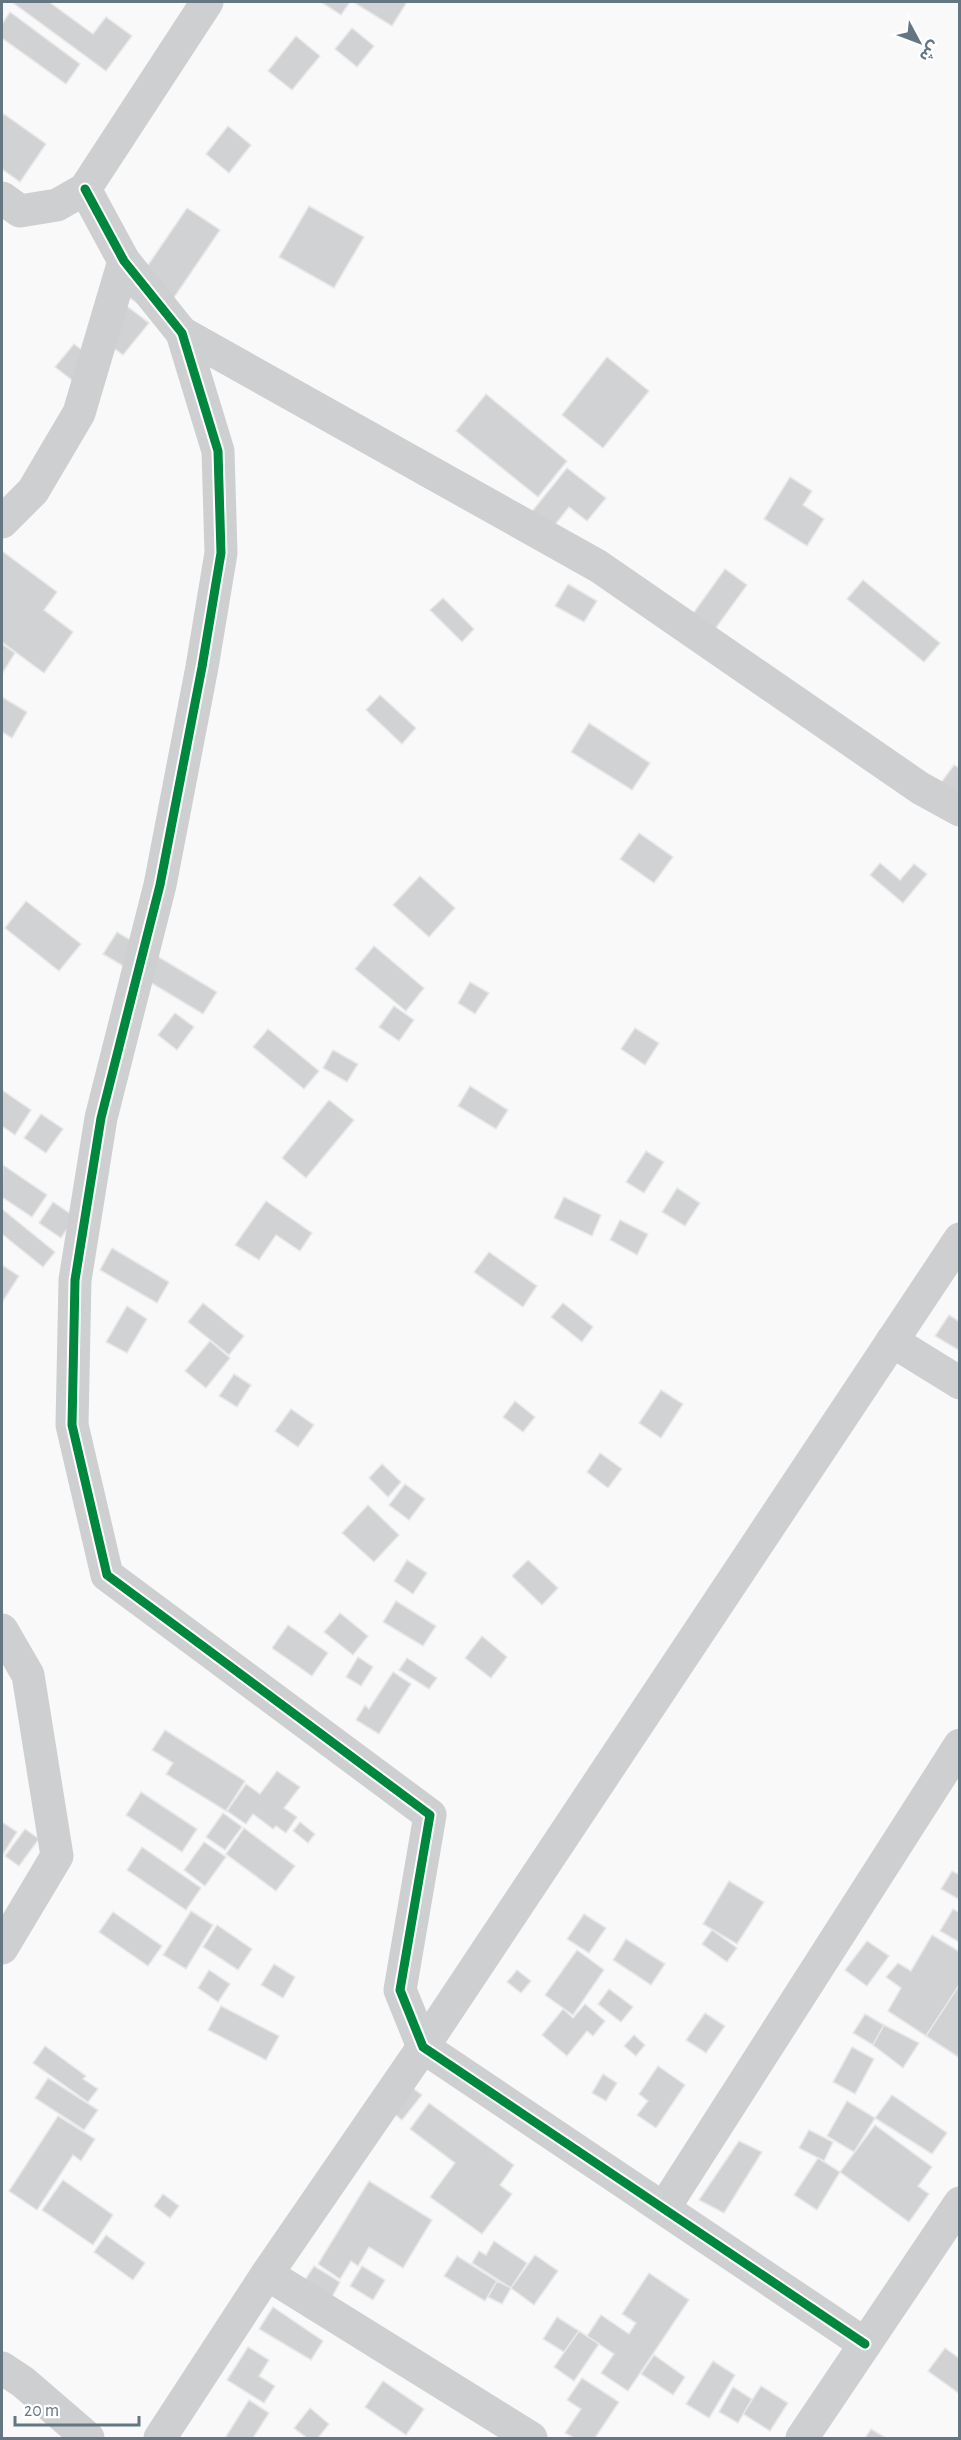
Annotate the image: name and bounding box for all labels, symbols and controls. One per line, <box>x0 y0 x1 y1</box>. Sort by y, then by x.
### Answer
north arrow <box>889 12 949 72</box>
text: ش <box>916 37 943 65</box>
scale bar <box>15 2389 140 2427</box>
text: 20 m <box>24 2402 59 2420</box>

